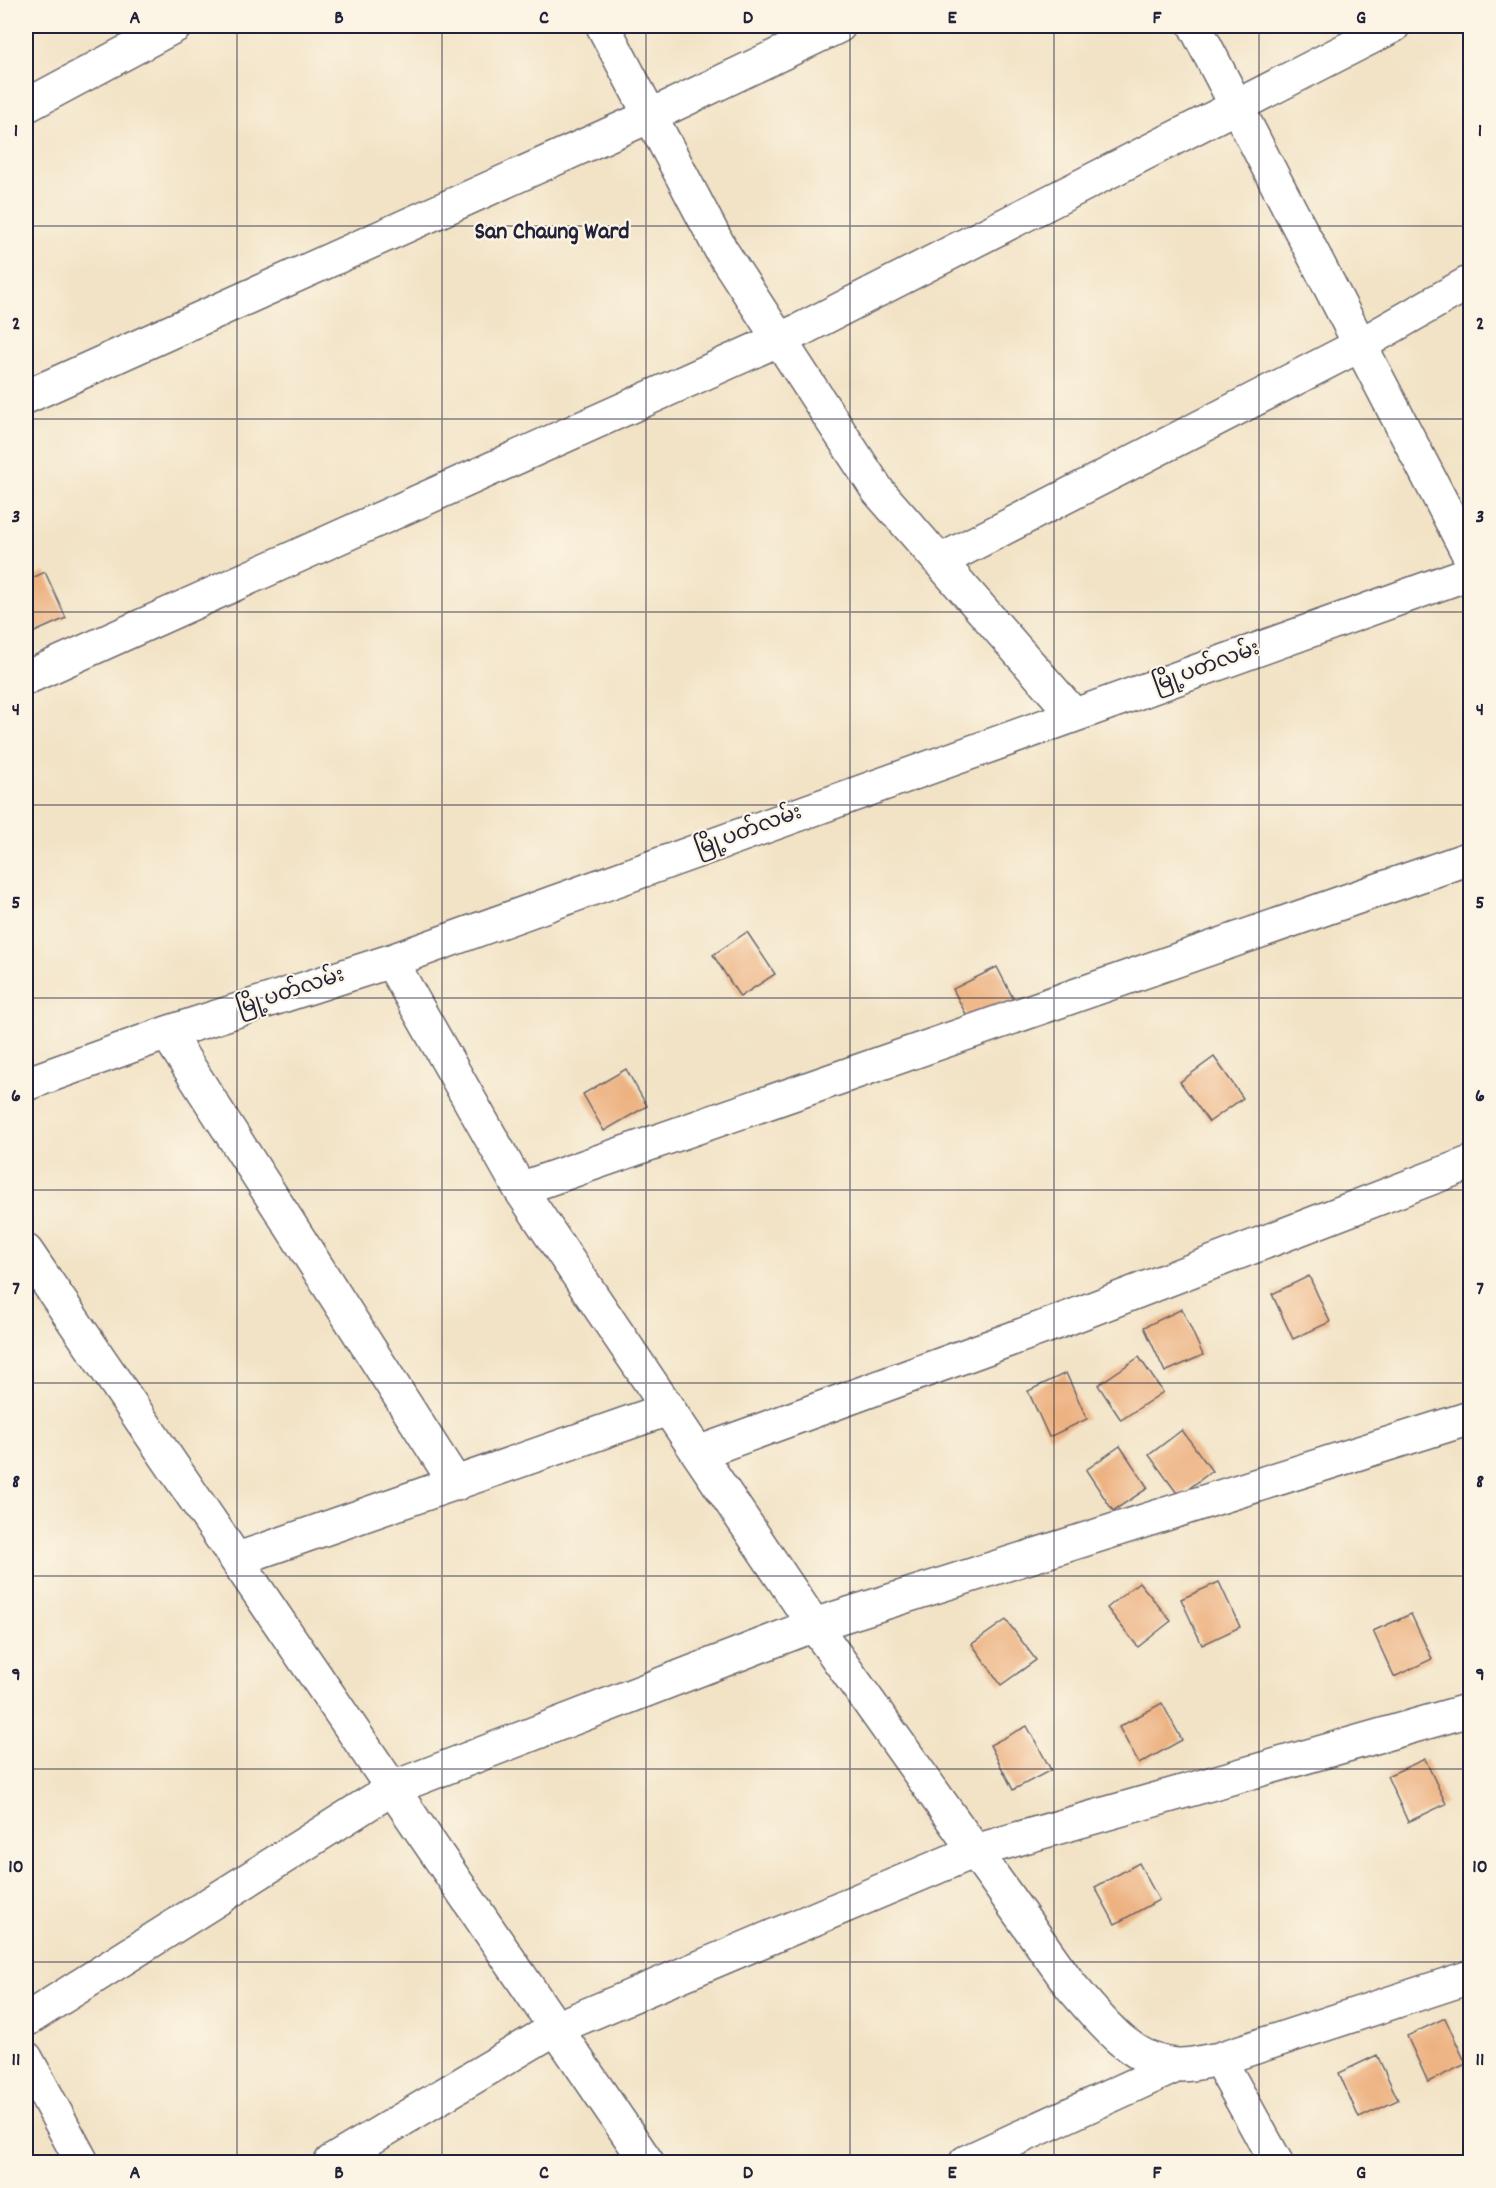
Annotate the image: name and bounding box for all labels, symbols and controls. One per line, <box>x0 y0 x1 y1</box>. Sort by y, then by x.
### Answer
text: A <box>130 5 141 33</box>
text: B <box>334 5 344 33</box>
text: C <box>539 5 549 33</box>
text: D <box>743 5 754 33</box>
text: E <box>947 5 957 33</box>
text: F <box>1153 5 1163 33</box>
text: G <box>1356 5 1366 33</box>
text: 1 <box>14 118 18 146</box>
text: 1 <box>1478 118 1482 146</box>
district label: San Chaung Ward <box>474 216 630 250</box>
text: 2 <box>12 311 20 339</box>
text: 2 <box>1476 311 1484 339</box>
text: 3 <box>12 504 20 532</box>
text: 3 <box>1476 504 1484 532</box>
street label: မြို့ပတ်လမ်း <box>1148 631 1265 701</box>
text: 4 <box>12 697 20 725</box>
text: 4 <box>1476 697 1484 725</box>
street label: မြို့ပတ်လမ်း <box>690 795 807 865</box>
text: 5 <box>11 890 21 918</box>
text: 5 <box>1475 890 1485 918</box>
street label: မြို့ပတ်လမ်း <box>232 958 349 1025</box>
text: 6 <box>11 1083 21 1111</box>
text: 6 <box>1475 1083 1485 1111</box>
text: 7 <box>12 1276 20 1304</box>
text: 7 <box>1476 1276 1484 1304</box>
text: 8 <box>12 1469 20 1497</box>
text: 8 <box>1476 1469 1484 1497</box>
text: 9 <box>11 1662 21 1690</box>
text: 9 <box>1475 1662 1485 1690</box>
text: 10 <box>8 1854 24 1882</box>
text: 10 <box>1472 1854 1488 1882</box>
text: 11 <box>12 2047 20 2075</box>
text: 11 <box>1476 2047 1484 2075</box>
text: A <box>130 2160 141 2188</box>
text: B <box>334 2160 344 2188</box>
text: C <box>539 2160 549 2188</box>
text: D <box>743 2160 754 2188</box>
text: E <box>947 2160 957 2188</box>
text: F <box>1153 2160 1163 2188</box>
text: G <box>1356 2160 1366 2188</box>

